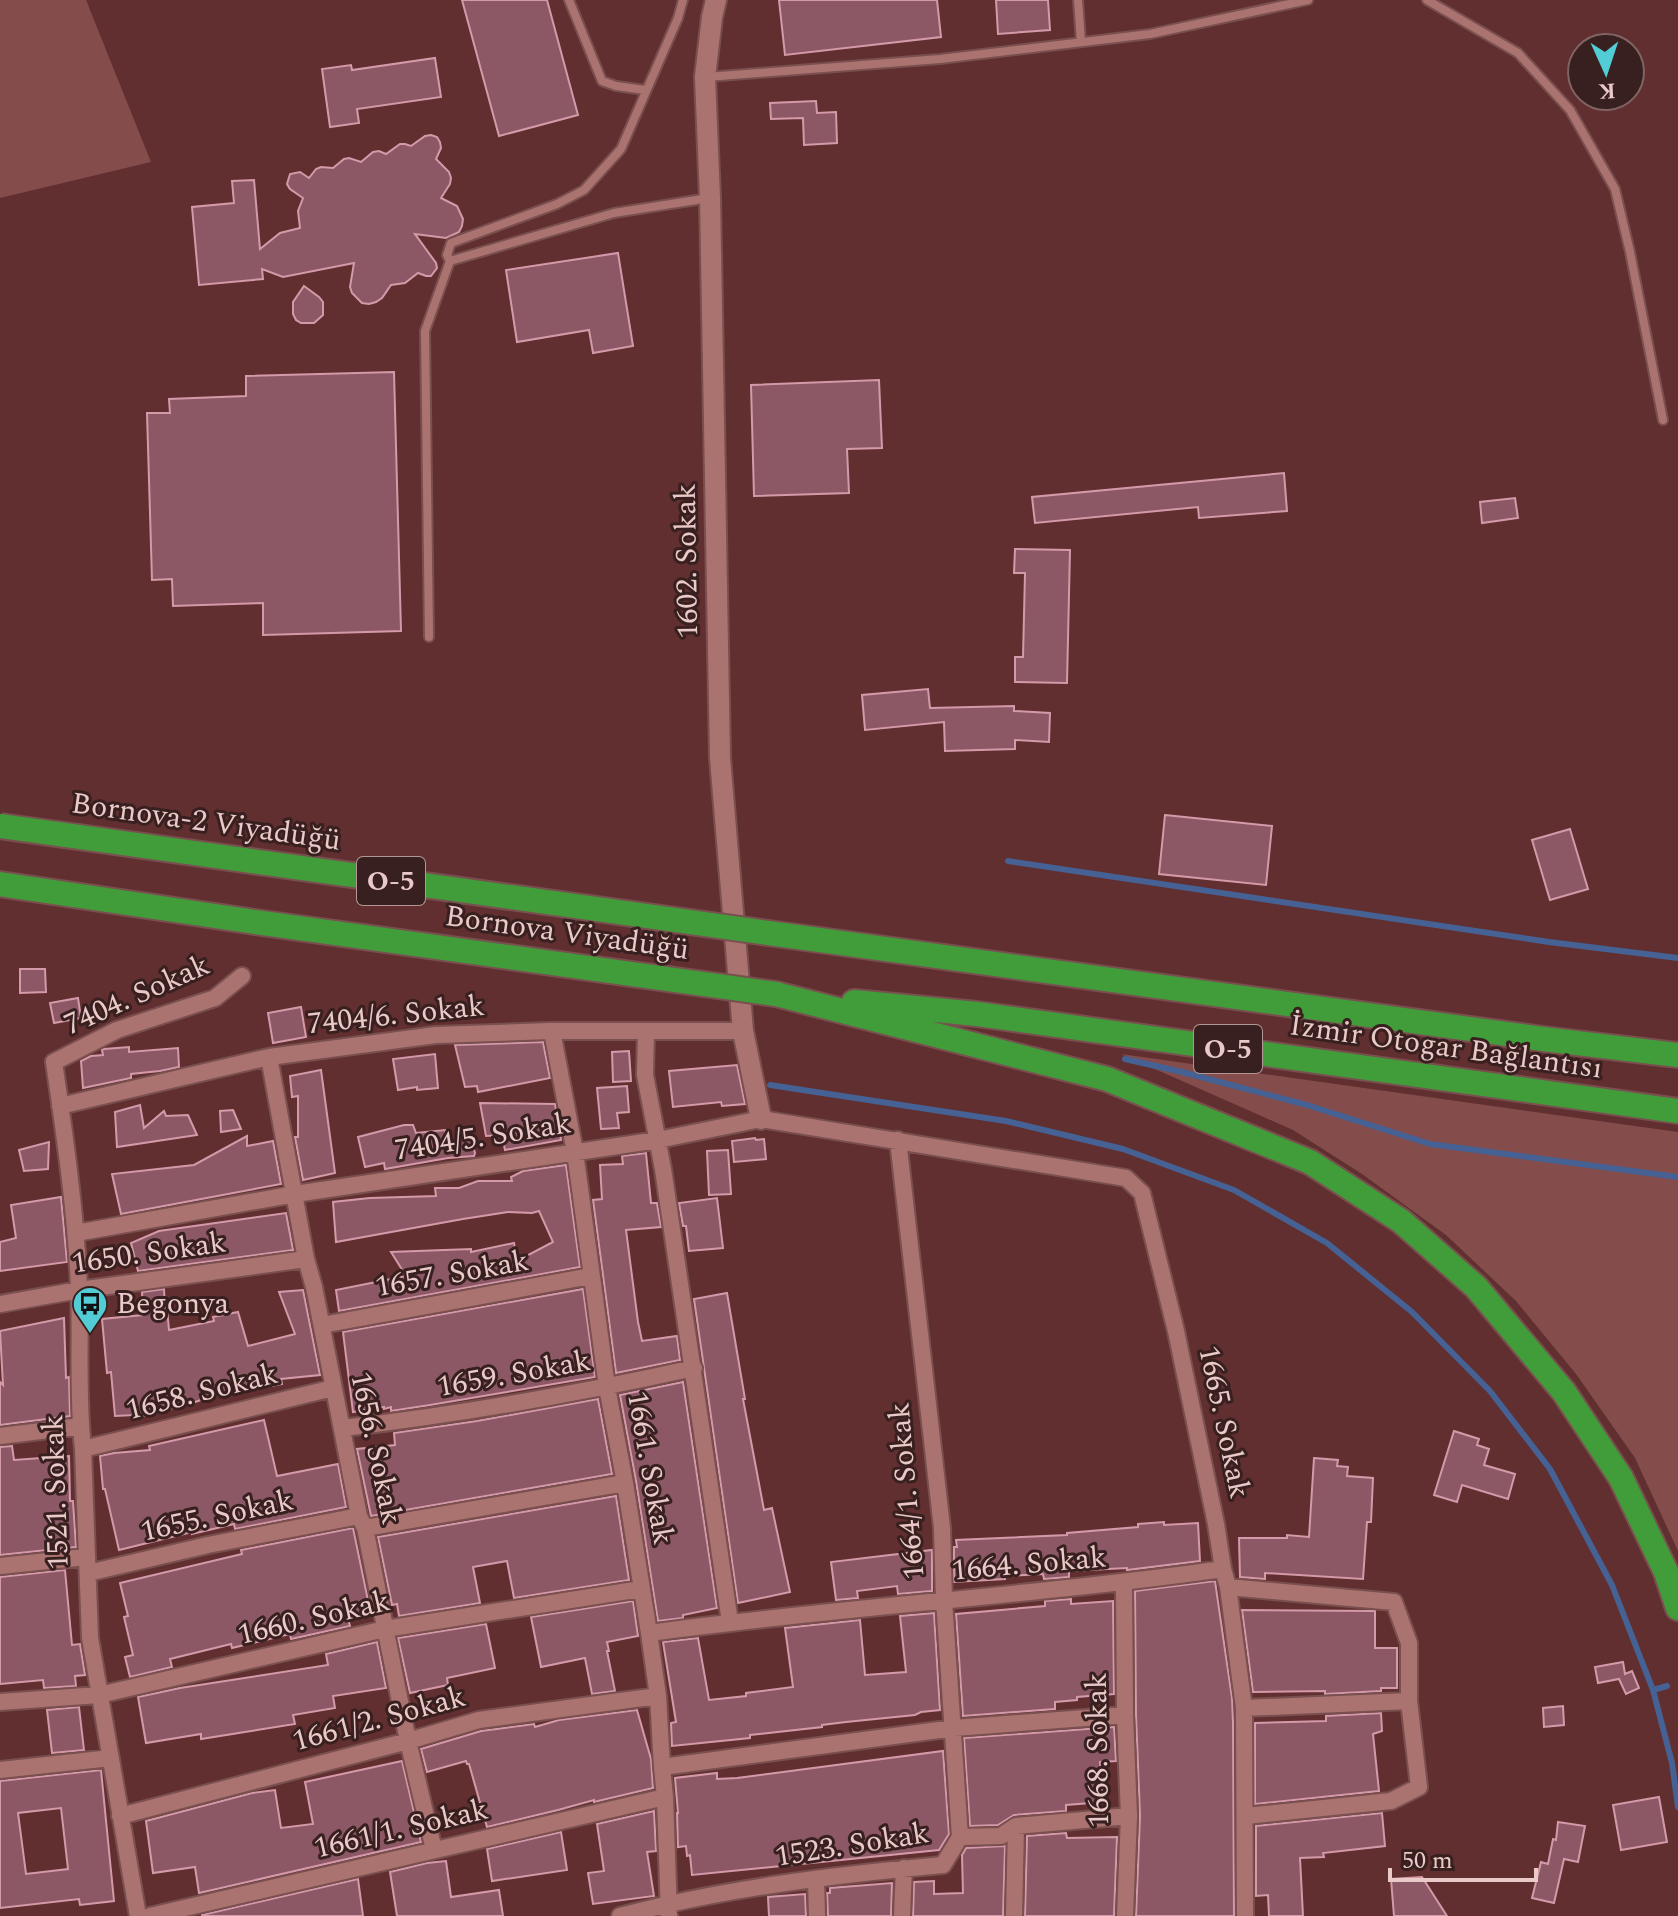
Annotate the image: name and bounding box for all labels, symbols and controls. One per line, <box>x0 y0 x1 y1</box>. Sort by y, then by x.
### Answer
north arrow <box>1566 32 1646 112</box>
text: K <box>1598 74 1616 107</box>
street label: 1602. Sokak <box>663 483 711 639</box>
street label: Bornova-2 Viyadüğü <box>68 780 344 864</box>
road number: O-5 <box>357 857 425 905</box>
street label: Bornova Viyadüğü <box>442 893 692 973</box>
street label: 7404. Sokak <box>57 942 217 1048</box>
street label: 7404/6. Sokak <box>305 983 487 1047</box>
street label: İzmir Otogar Bağlantısı <box>1287 1002 1605 1092</box>
road number: O-5 <box>1194 1025 1262 1073</box>
street label: 7404/5. Sokak <box>392 1100 574 1174</box>
street label: 1650. Sokak <box>69 1219 229 1287</box>
street label: 1657. Sokak <box>372 1238 532 1310</box>
place label: Begonya <box>116 1281 229 1327</box>
bus stop icon: Begonya <box>71 1285 109 1335</box>
street label: 1659. Sokak <box>434 1338 594 1410</box>
street label: 1665. Sokak <box>1185 1341 1263 1503</box>
street label: 1658. Sokak <box>121 1351 283 1433</box>
street label: 1656. Sokak <box>337 1367 415 1529</box>
street label: 1661. Sokak <box>614 1388 686 1548</box>
street label: 1664/1. Sokak <box>876 1400 938 1582</box>
street label: 1521. Sokak <box>30 1414 82 1570</box>
street label: 1655. Sokak <box>136 1477 298 1555</box>
street label: 1664. Sokak <box>950 1534 1108 1594</box>
street label: 1660. Sokak <box>233 1578 395 1658</box>
street label: 1668. Sokak <box>1074 1672 1122 1828</box>
street label: 1661/2. Sokak <box>287 1674 471 1764</box>
street label: 1661/1. Sokak <box>309 1787 493 1871</box>
street label: 1523. Sokak <box>772 1810 932 1880</box>
scale bar <box>1390 1832 1536 1882</box>
text: 50 m <box>1402 1843 1453 1879</box>

